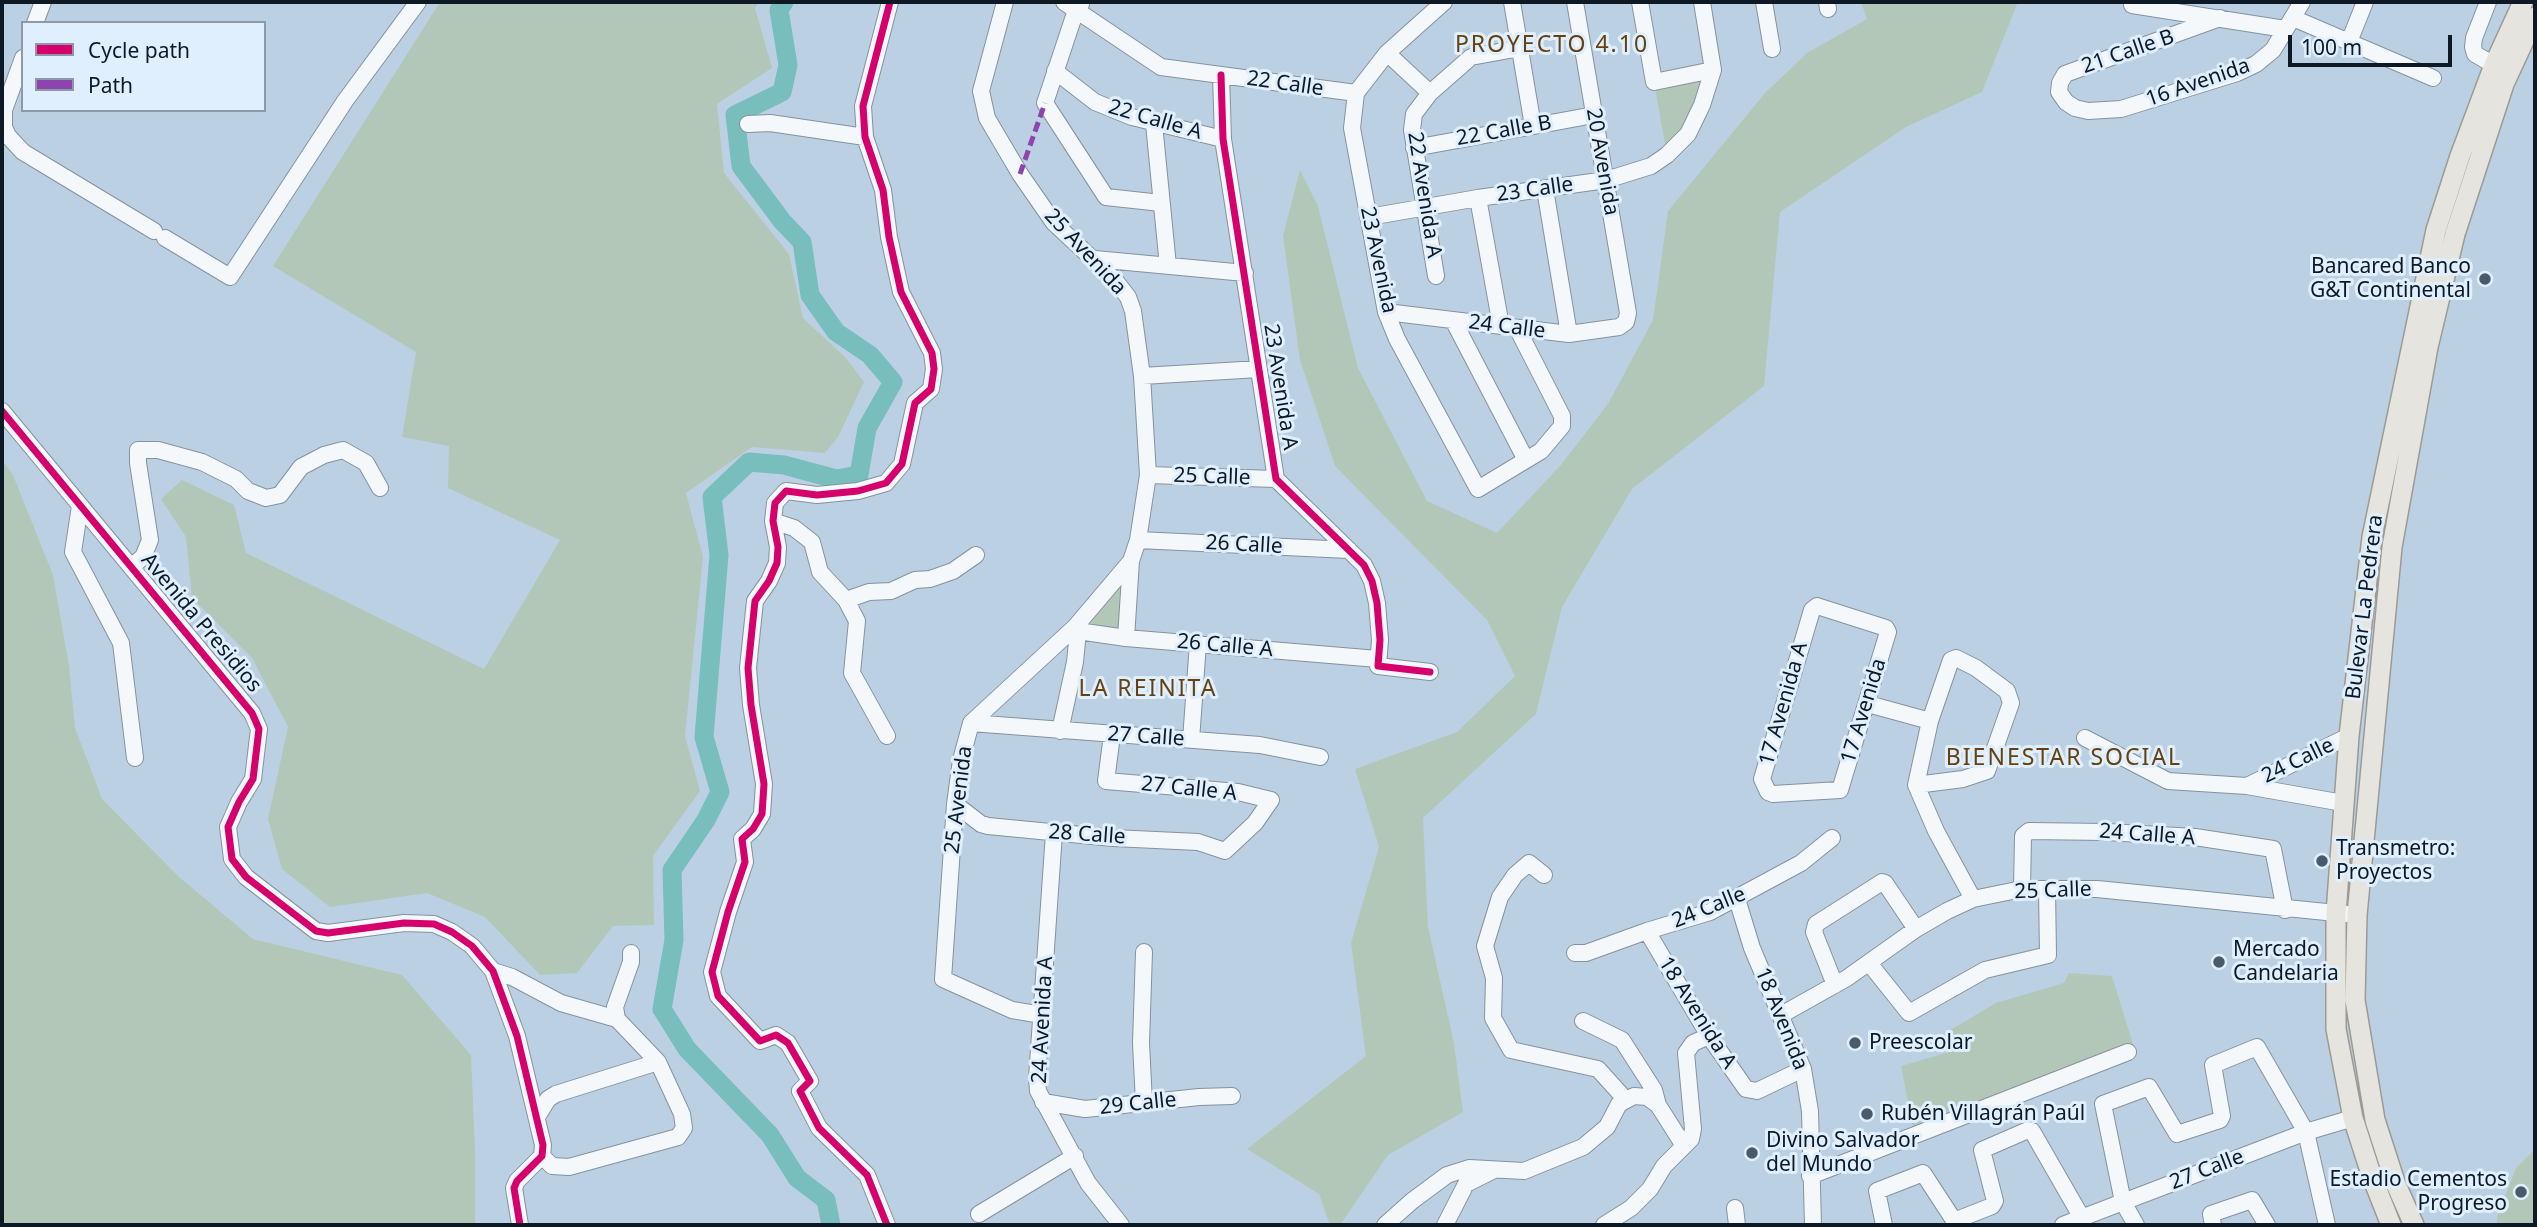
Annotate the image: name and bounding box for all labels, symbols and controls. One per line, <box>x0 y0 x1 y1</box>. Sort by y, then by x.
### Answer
legend <box>21 21 266 112</box>
scale bar <box>2292 21 2456 65</box>
street label: 21 Calle B <box>2078 24 2178 80</box>
district label: PROYECTO 4.10 <box>1457 31 1647 59</box>
text: 100 m <box>2301 33 2362 61</box>
text: Cycle path <box>88 36 190 64</box>
street label: 16 Avenida <box>2143 53 2253 113</box>
street label: 22 Calle <box>1245 66 1325 102</box>
text: Path <box>88 71 133 99</box>
street label: 22 Calle A <box>1105 95 1205 145</box>
street label: 20 Avenida <box>1580 106 1624 218</box>
street label: 22 Calle B <box>1454 110 1554 152</box>
street label: 22 Avenida A <box>1402 130 1446 260</box>
street label: 23 Calle <box>1495 172 1575 208</box>
street label: 25 Avenida <box>1039 204 1131 300</box>
street label: 23 Avenida <box>1354 204 1402 316</box>
place label: Bancared Banco G&T Continental <box>2310 254 2471 304</box>
marker: Bancared Banco G&T Continental <box>2477 271 2493 287</box>
street label: 24 Calle <box>1467 310 1547 344</box>
street label: 23 Avenida A <box>1258 322 1302 452</box>
street label: 25 Calle <box>1173 463 1251 491</box>
street label: Bulevar La Pedrera <box>2341 513 2389 701</box>
street label: 26 Calle <box>1205 530 1283 560</box>
street label: Avenida Presidios <box>135 548 267 698</box>
street label: 26 Calle A <box>1176 629 1274 663</box>
street label: 17 Avenida A <box>1754 639 1814 769</box>
street label: 17 Avenida <box>1836 655 1892 767</box>
district label: LA REINITA <box>1080 675 1216 703</box>
street label: 27 Calle <box>1107 722 1185 752</box>
street label: 24 Calle <box>2258 733 2338 789</box>
district label: BIENESTAR SOCIAL <box>1948 744 2180 772</box>
street label: 25 Avenida <box>940 745 978 855</box>
street label: 27 Calle A <box>1140 771 1238 807</box>
street label: 24 Calle A <box>2098 819 2196 851</box>
street label: 28 Calle <box>1048 820 1126 850</box>
place label: Transmetro: Proyectos <box>2336 836 2455 886</box>
marker: Transmetro: Proyectos <box>2314 853 2330 869</box>
street label: 25 Calle <box>2014 877 2092 905</box>
street label: 24 Calle <box>1668 882 1750 934</box>
place label: Mercado Candelaria <box>2233 937 2339 987</box>
street label: 18 Avenida A <box>1653 952 1741 1074</box>
marker: Mercado Candelaria <box>2211 954 2227 970</box>
street label: 24 Avenida A <box>1027 956 1059 1084</box>
street label: 18 Avenida <box>1749 964 1813 1074</box>
place label: Preescolar <box>1869 1030 1972 1056</box>
marker: Preescolar <box>1847 1035 1863 1051</box>
street label: 29 Calle <box>1098 1087 1178 1121</box>
place label: Rubén Villagrán Paúl <box>1881 1101 2085 1127</box>
marker: Rubén Villagrán Paúl <box>1859 1106 1875 1122</box>
place label: Divino Salvador del Mundo <box>1766 1128 1919 1178</box>
street label: 27 Calle <box>2166 1144 2248 1196</box>
marker: Divino Salvador del Mundo <box>1744 1145 1760 1161</box>
place label: Estadio Cementos Progreso <box>2329 1167 2507 1217</box>
marker: Estadio Cementos Progreso <box>2513 1184 2529 1200</box>

